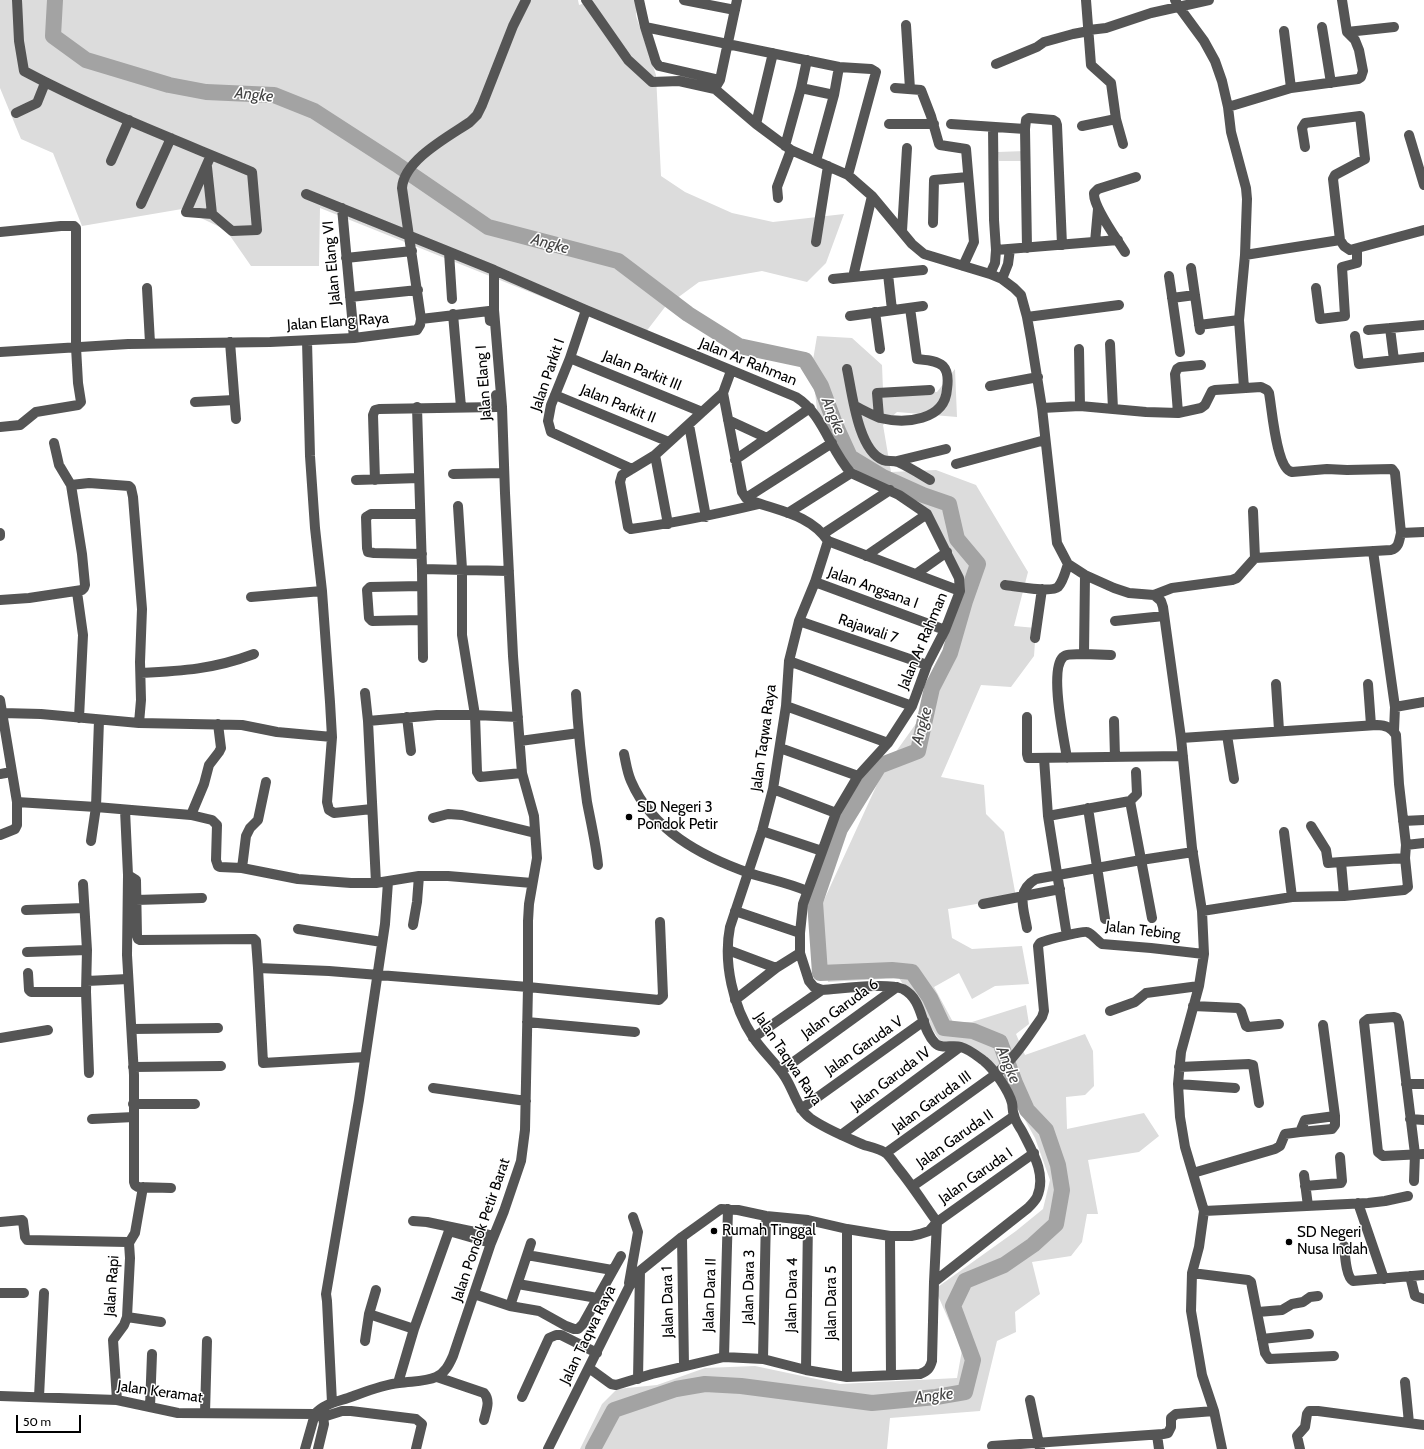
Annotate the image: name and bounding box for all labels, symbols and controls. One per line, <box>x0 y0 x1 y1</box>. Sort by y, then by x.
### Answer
water label: Angke <box>234 83 274 107</box>
street label: Jalan Elang VI <box>319 220 345 306</box>
water label: Angke <box>529 230 571 258</box>
street label: Jalan Elang Raya <box>286 309 390 335</box>
street label: Jalan Ar Rahman <box>697 334 799 390</box>
street label: Jalan Parkit I <box>527 336 569 414</box>
street label: Jalan Elang I <box>472 345 496 421</box>
street label: Jalan Parkit III <box>600 347 684 395</box>
street label: Jalan Parkit II <box>578 381 658 427</box>
water label: Angke <box>817 395 849 437</box>
street label: Jalan Angsana I <box>825 563 921 613</box>
street label: Jalan Ar Rahman <box>894 590 952 692</box>
street label: Rajawali 7 <box>836 610 900 648</box>
street label: Jalan Taqwa Raya <box>748 683 780 793</box>
water label: Angke <box>908 705 936 747</box>
place label: SD Negeri 3 Pondok Petir <box>637 799 718 834</box>
marker: SD Negeri 3 Pondok Petir <box>624 812 634 822</box>
street label: Jalan Tebing <box>1105 917 1181 945</box>
street label: Jalan Garuda 6 <box>798 975 882 1043</box>
street label: Jalan Taqwa Raya <box>750 1009 826 1109</box>
street label: Jalan Garuda V <box>821 1012 907 1080</box>
street label: Jalan Garuda IV <box>848 1043 934 1115</box>
water label: Angke <box>992 1043 1024 1087</box>
street label: Jalan Garuda III <box>889 1067 975 1137</box>
street label: Jalan Garuda II <box>913 1106 997 1172</box>
street label: Jalan Garuda I <box>936 1144 1016 1208</box>
street label: Jalan Pondok Petir Barat <box>448 1156 514 1304</box>
place label: Rumah Tinggal <box>722 1222 816 1240</box>
place label: SD Negeri Nusa Indah <box>1297 1224 1368 1259</box>
marker: Rumah Tinggal <box>709 1226 719 1236</box>
marker: SD Negeri Nusa Indah <box>1284 1237 1294 1247</box>
street label: Jalan Dara 3 <box>739 1250 759 1324</box>
street label: Jalan Rapi <box>101 1255 123 1317</box>
street label: Jalan Dara 4 <box>782 1257 802 1333</box>
street label: Jalan Dara II <box>700 1258 720 1332</box>
street label: Jalan Dara 1 <box>658 1266 678 1338</box>
street label: Jalan Dara 5 <box>823 1266 841 1340</box>
street label: Jalan Taqwa Raya <box>556 1283 620 1387</box>
street label: Jalan Keramat <box>116 1377 204 1407</box>
water label: Angke <box>914 1384 954 1408</box>
scale bar <box>18 1407 83 1433</box>
text: 50 m <box>23 1414 51 1429</box>

